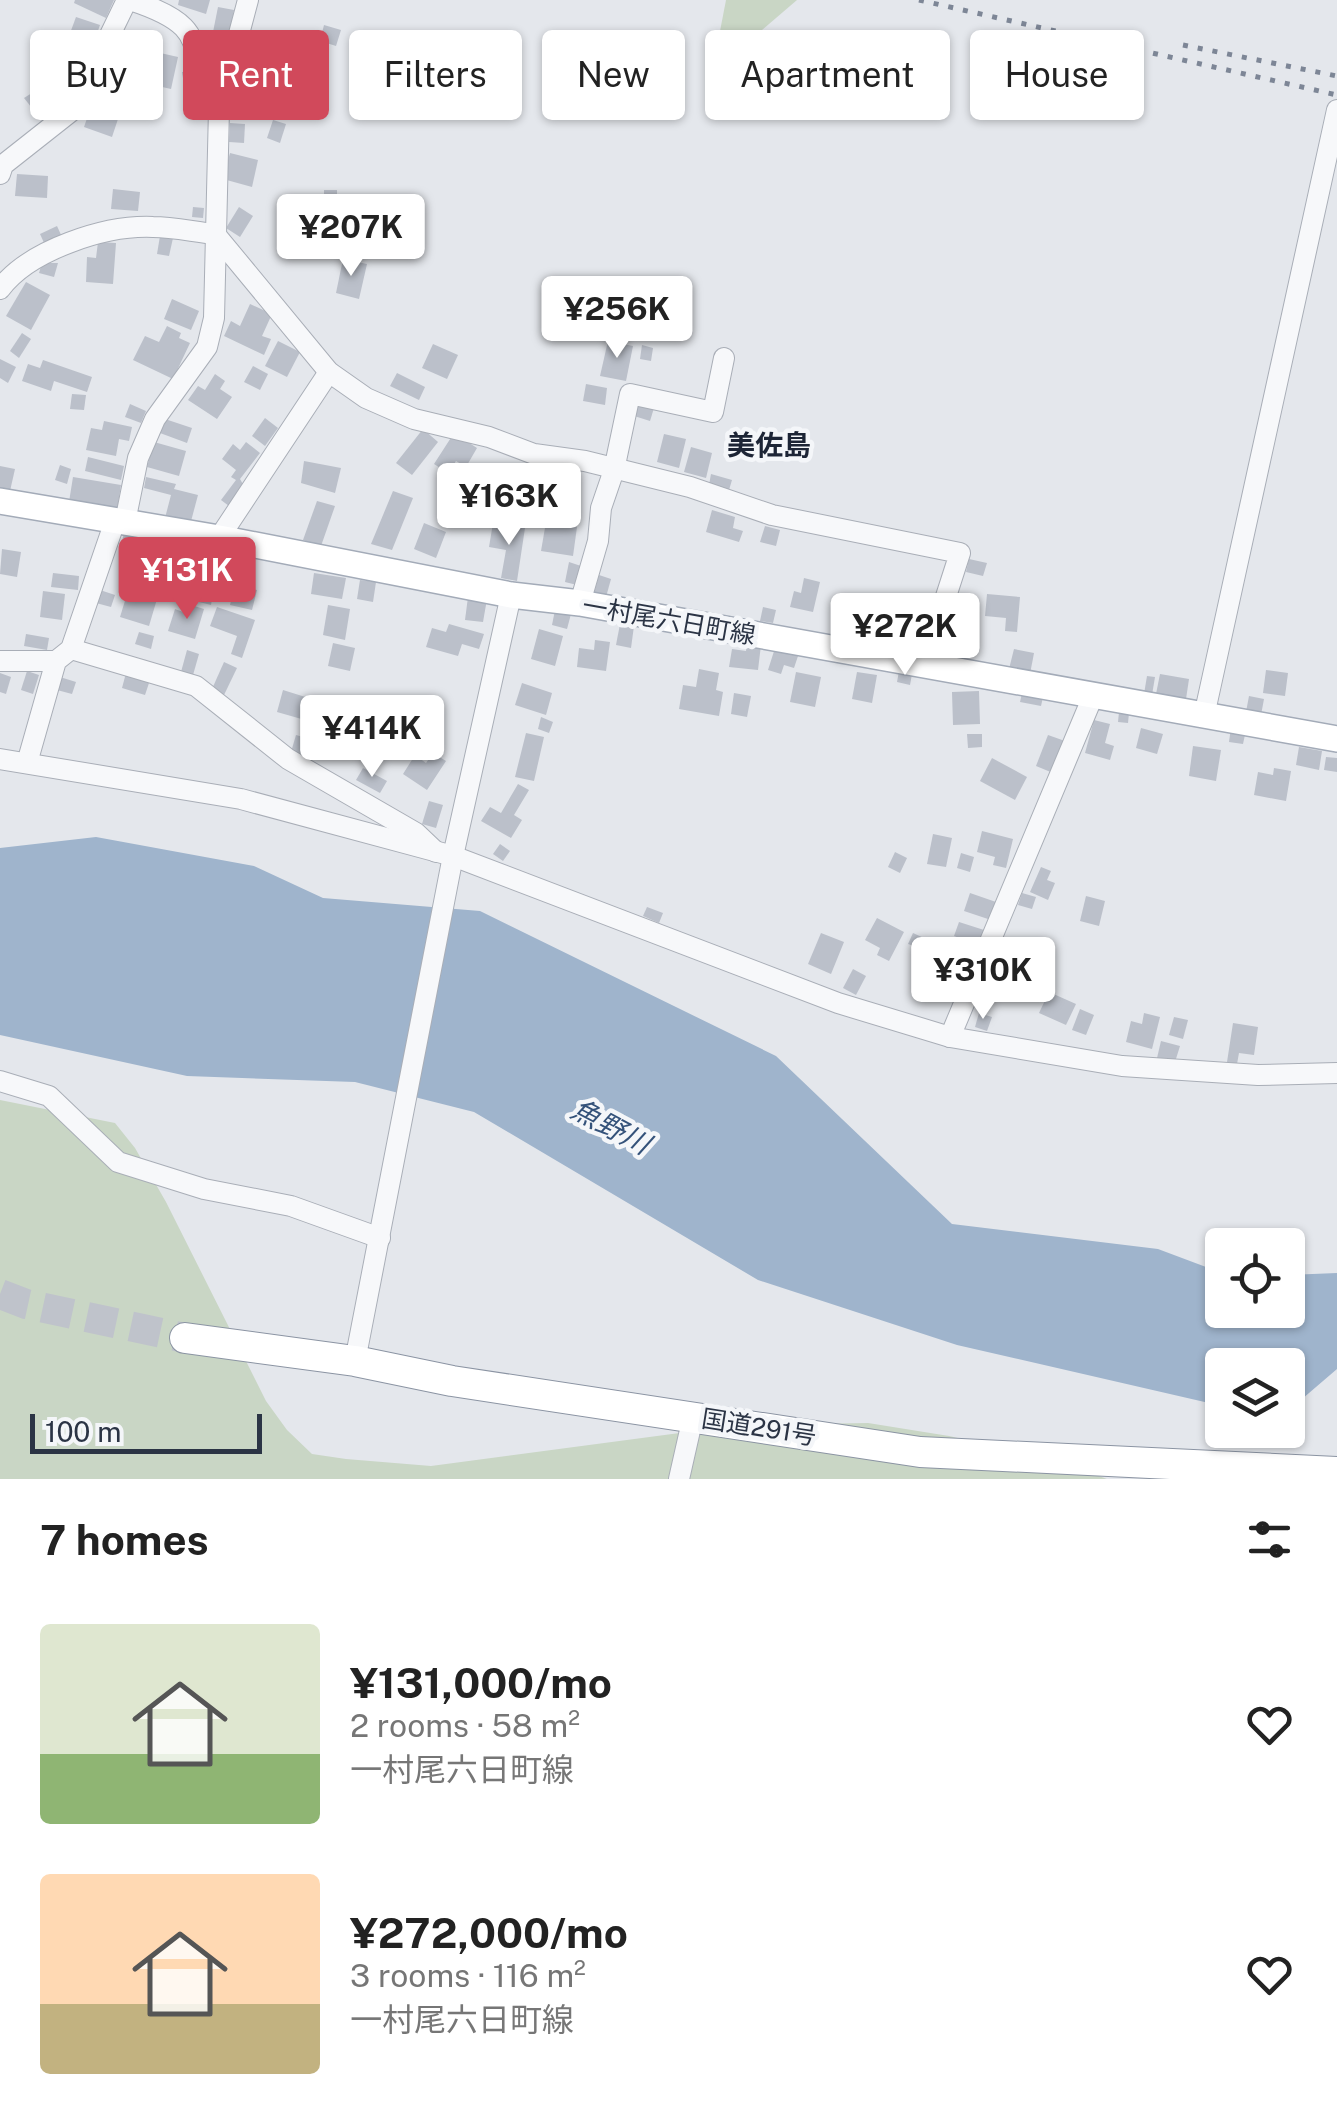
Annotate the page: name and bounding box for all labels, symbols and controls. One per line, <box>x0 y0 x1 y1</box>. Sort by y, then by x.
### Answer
chip: Buy <box>30 30 163 120</box>
chip: Rent <box>183 30 329 120</box>
chip: Filters <box>349 30 522 120</box>
chip: New <box>542 30 685 120</box>
chip: Apartment <box>705 30 950 120</box>
chip: House <box>970 30 1144 120</box>
pin: ¥207K <box>281 194 421 279</box>
text: ¥207K <box>299 208 403 245</box>
pin: ¥256K <box>547 276 687 361</box>
text: ¥256K <box>563 290 671 327</box>
district label: 美佐島 <box>727 428 811 461</box>
pin: ¥163K <box>439 463 579 548</box>
text: ¥163K <box>459 477 559 514</box>
pin: ¥131K <box>117 537 257 622</box>
text: ¥131K <box>141 551 233 588</box>
street label: 一村尾六日町線 <box>580 590 758 650</box>
pin: ¥272K <box>835 593 975 678</box>
text: ¥272K <box>853 607 957 644</box>
pin: ¥414K <box>302 695 442 780</box>
text: ¥414K <box>322 709 422 746</box>
pin: ¥310K <box>913 937 1053 1022</box>
text: ¥310K <box>933 951 1033 988</box>
water label: 魚野川 <box>566 1092 658 1162</box>
map controls <box>1205 1228 1305 1448</box>
button: locate <box>1205 1228 1305 1328</box>
button: layers <box>1205 1348 1305 1448</box>
street label: 国道291号 <box>700 1403 818 1451</box>
scale bar <box>30 1409 262 1454</box>
text: 100 m <box>45 1415 122 1448</box>
icon: filters <box>1242 1512 1297 1567</box>
text: 7 homes <box>40 1515 209 1564</box>
text: ¥131,000/mo <box>350 1658 612 1707</box>
icon: home <box>120 1664 240 1784</box>
icon: heart <box>1242 1697 1297 1752</box>
text: 2 rooms · 58 m² <box>350 1707 580 1744</box>
text: 一村尾六日町線 <box>350 1751 574 1788</box>
text: ¥272,000/mo <box>350 1908 628 1957</box>
icon: home <box>120 1914 240 2034</box>
icon: heart <box>1242 1947 1297 2002</box>
text: 3 rooms · 116 m² <box>350 1957 586 1994</box>
text: 一村尾六日町線 <box>350 2001 574 2038</box>

